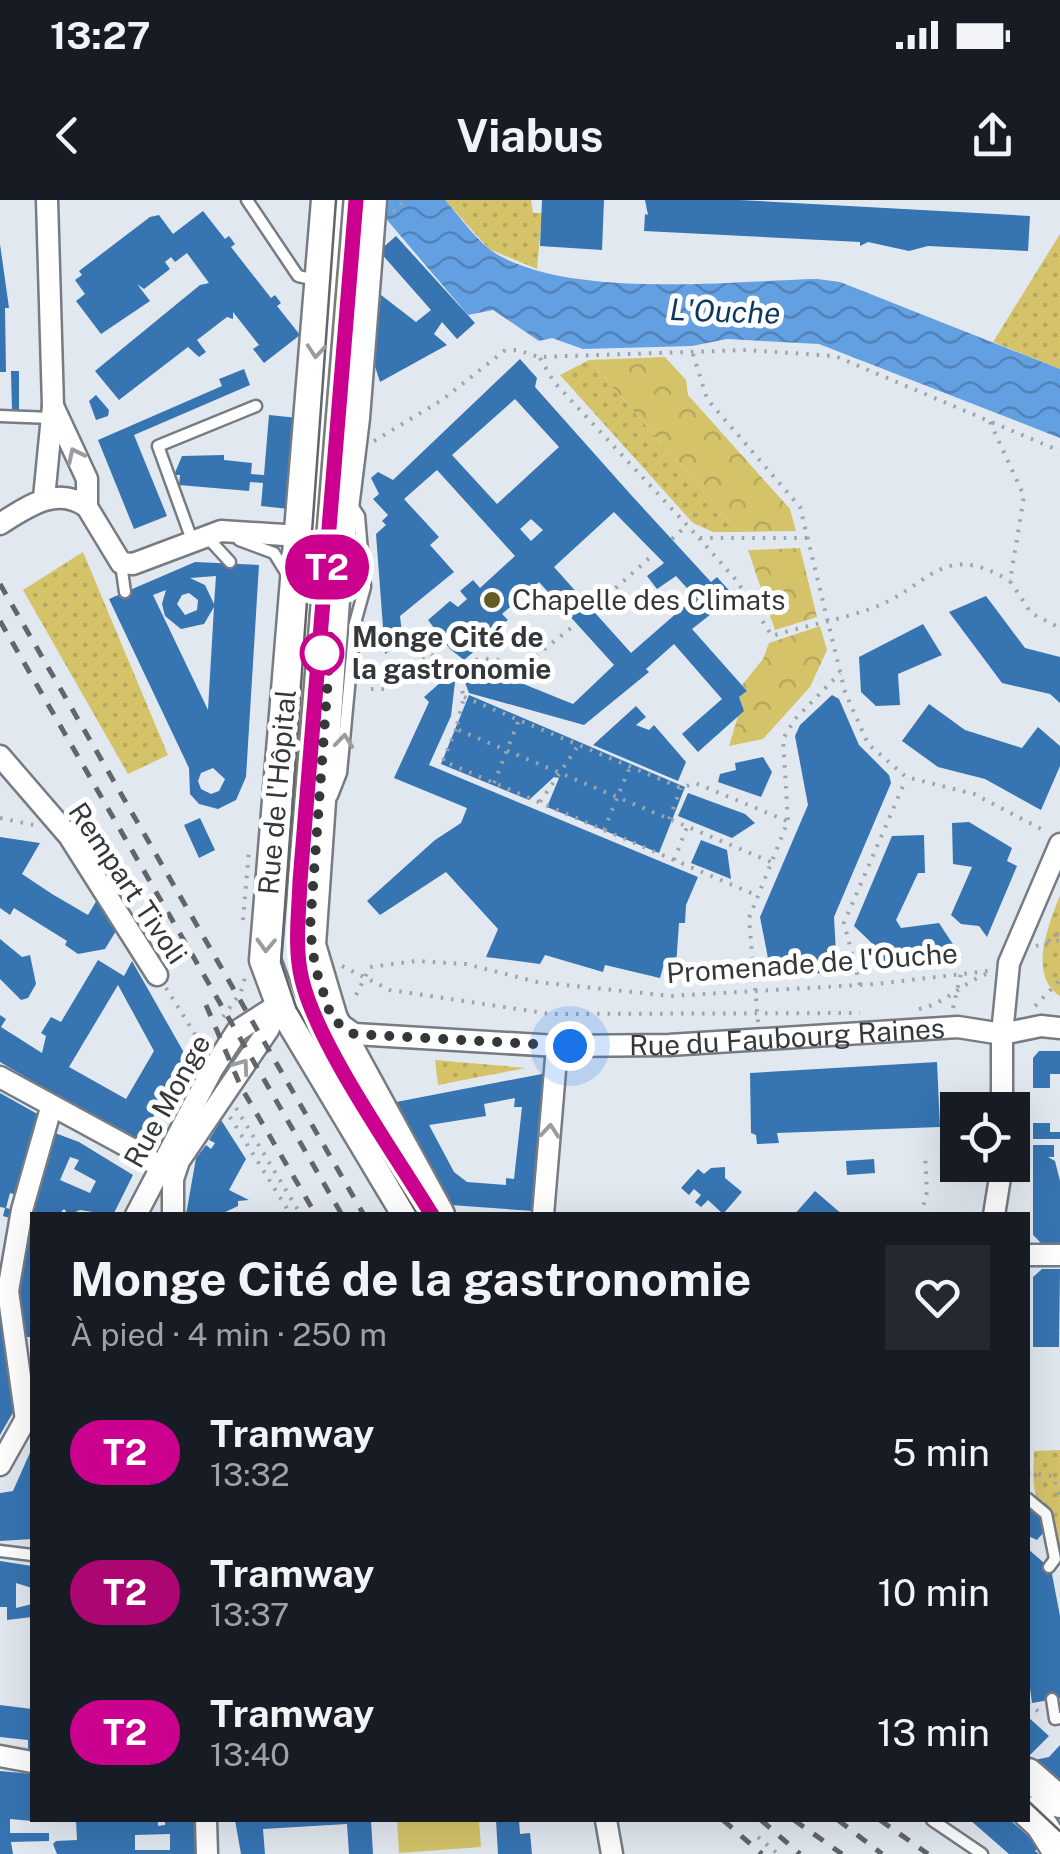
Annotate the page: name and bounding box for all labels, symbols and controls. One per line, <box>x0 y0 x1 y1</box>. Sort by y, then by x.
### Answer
text: 13:27 <box>50 13 150 58</box>
icon: back <box>40 108 95 163</box>
icon: share <box>965 108 1020 163</box>
text: Viabus <box>457 109 603 162</box>
water label: L'Ouche <box>669 291 781 331</box>
one-way arrow <box>305 343 327 359</box>
one-way arrow <box>67 447 87 465</box>
line badge: T2 <box>282 534 372 600</box>
text: T2 <box>305 547 349 588</box>
place label: Chapelle des Climats <box>512 583 786 616</box>
marker: Chapelle des Climats <box>481 589 503 611</box>
place label: Monge Cité de la gastronomie <box>352 620 552 685</box>
marker: Monge Cité de la gastronomie <box>301 632 343 674</box>
street label: Rue de l'Hôpital <box>251 688 302 896</box>
one-way arrow <box>332 733 354 749</box>
street label: Rempart Tivoli <box>62 796 194 970</box>
street label: Promenade de l'Ouche <box>665 936 959 989</box>
one-way arrow <box>255 938 276 954</box>
street label: Rue du Faubourg Raines <box>629 1011 946 1061</box>
your location <box>545 1021 595 1071</box>
street label: Rue Monge <box>117 1029 217 1173</box>
one-way arrow <box>229 1059 248 1078</box>
map controls <box>940 1092 1030 1182</box>
button: locate <box>940 1092 1030 1182</box>
one-way arrow <box>539 1122 561 1138</box>
button: heart <box>885 1245 990 1350</box>
text: Monge Cité de la gastronomie <box>70 1250 751 1307</box>
text: À pied · 4 min · 250 m <box>70 1316 387 1353</box>
text: Tramway <box>210 1411 374 1456</box>
text: 5 min <box>892 1430 990 1475</box>
text: T2 <box>103 1432 147 1473</box>
text: 13:32 <box>210 1456 290 1493</box>
text: Tramway <box>210 1551 374 1596</box>
text: 10 min <box>878 1570 990 1615</box>
text: T2 <box>103 1572 147 1613</box>
text: 13:37 <box>210 1596 289 1633</box>
text: Tramway <box>210 1691 374 1736</box>
text: 13 min <box>877 1710 990 1755</box>
text: T2 <box>103 1712 147 1753</box>
text: 13:40 <box>210 1736 290 1773</box>

